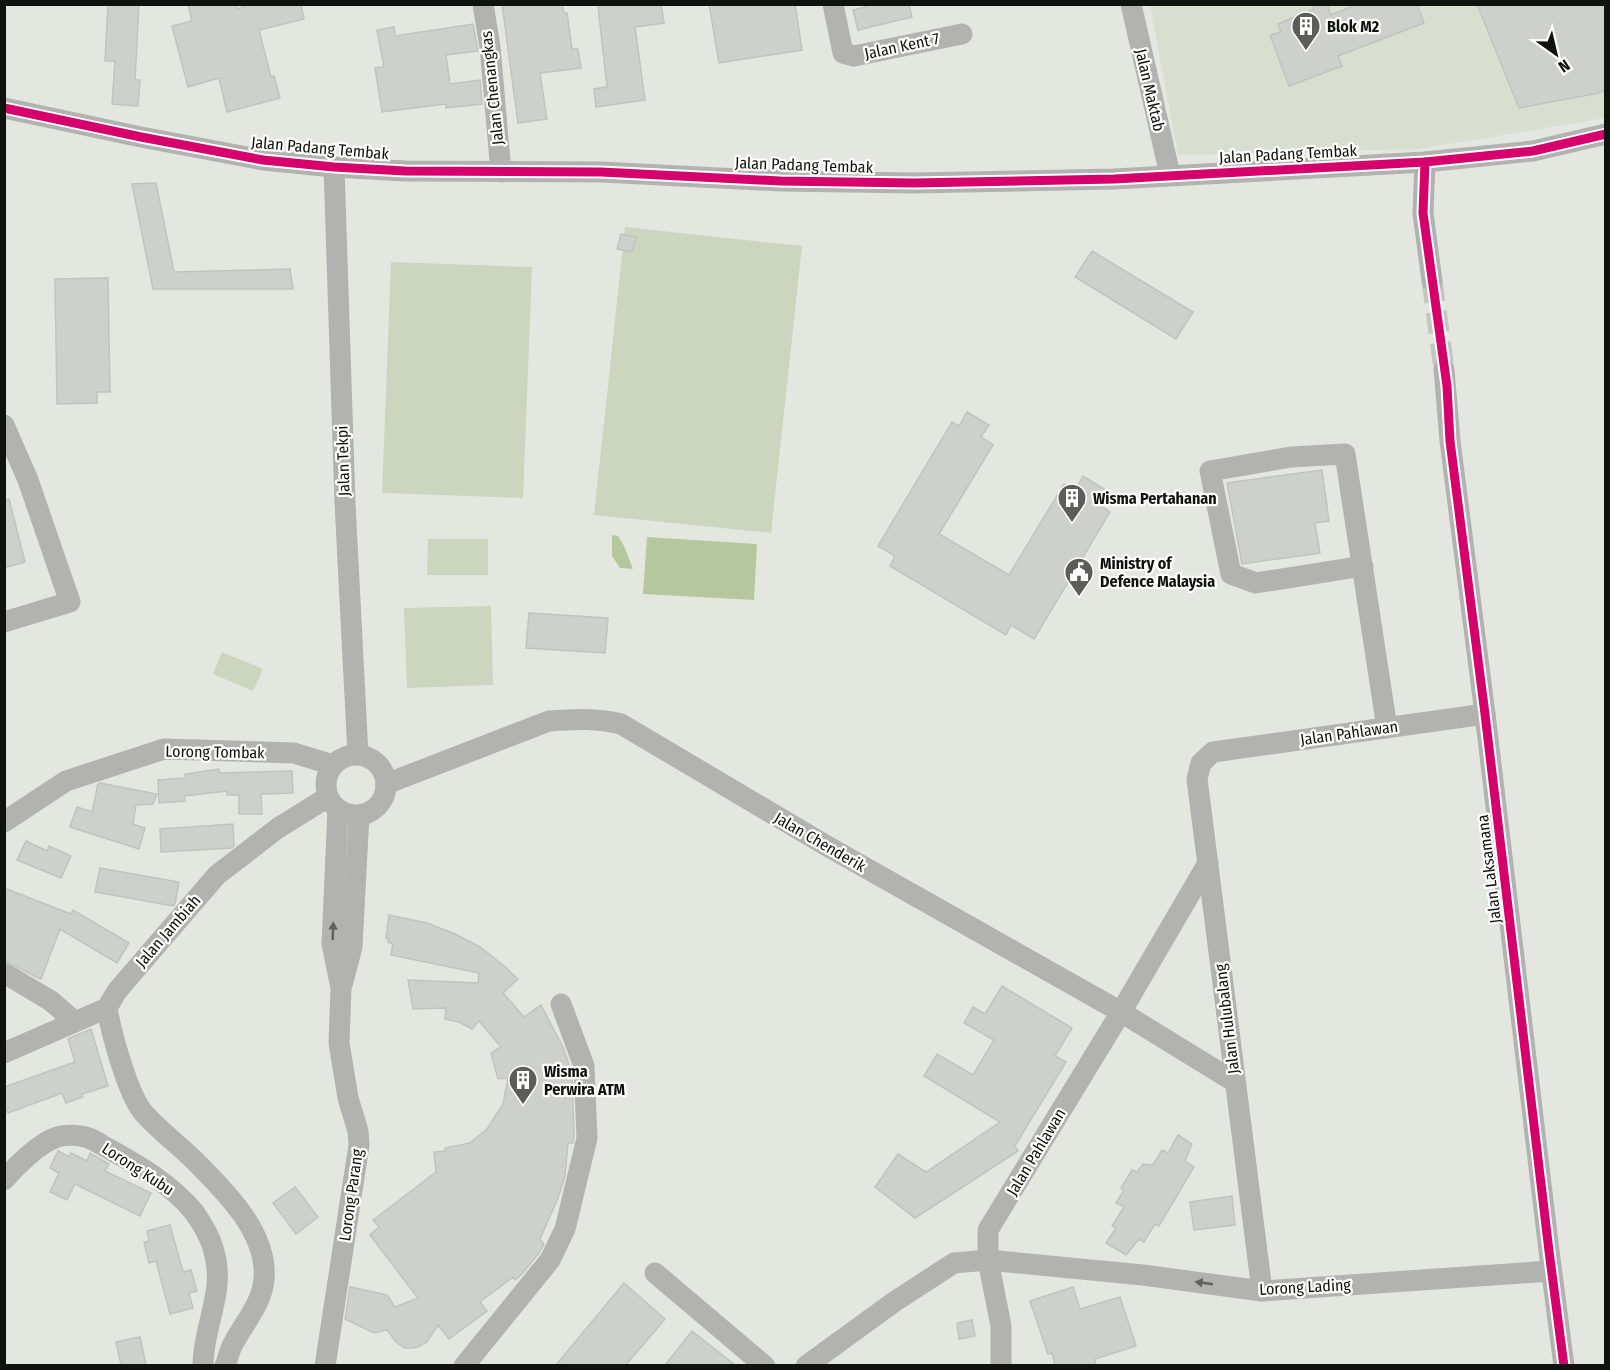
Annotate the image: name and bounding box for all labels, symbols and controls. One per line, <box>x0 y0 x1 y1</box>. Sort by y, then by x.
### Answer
building icon: Blok M2 <box>1290 10 1322 52</box>
place label: Blok M2 <box>1327 17 1380 36</box>
north arrow <box>1526 24 1586 84</box>
street label: Jalan Kent 7 <box>863 29 942 63</box>
street label: Jalan Chenangkas <box>477 30 507 146</box>
street label: Jalan Maktab <box>1131 47 1169 133</box>
text: N <box>1555 55 1573 77</box>
street label: Jalan Padang Tembak <box>250 133 390 164</box>
street label: Jalan Padang Tembak <box>1219 141 1358 167</box>
street label: Jalan Padang Tembak <box>735 153 874 177</box>
street label: Jalan Tekpi <box>332 425 354 497</box>
building icon: Wisma Pertahanan <box>1056 482 1088 524</box>
place label: Wisma Pertahanan <box>1093 489 1217 508</box>
place label: Ministry of Defence Malaysia <box>1100 554 1215 591</box>
public building icon: Ministry of Defence Malaysia <box>1063 556 1095 598</box>
street label: Jalan Pahlawan <box>1299 717 1399 749</box>
street label: Lorong Tombak <box>165 742 265 762</box>
street label: Jalan Chenderik <box>771 808 870 876</box>
street label: Jalan Laksamana <box>1473 813 1505 924</box>
street label: Jalan Jambiah <box>131 891 205 971</box>
one-way arrow <box>328 921 337 940</box>
street label: Jalan Hulubalang <box>1211 962 1243 1075</box>
place label: Wisma Perwira ATM <box>544 1062 625 1099</box>
building icon: Wisma Perwira ATM <box>507 1064 539 1106</box>
street label: Jalan Pahlawan <box>1002 1105 1070 1199</box>
street label: Lorong Kubu <box>98 1139 178 1199</box>
street label: Lorong Parang <box>335 1147 367 1242</box>
street label: Lorong Lading <box>1259 1275 1352 1299</box>
one-way arrow <box>1195 1279 1214 1288</box>

